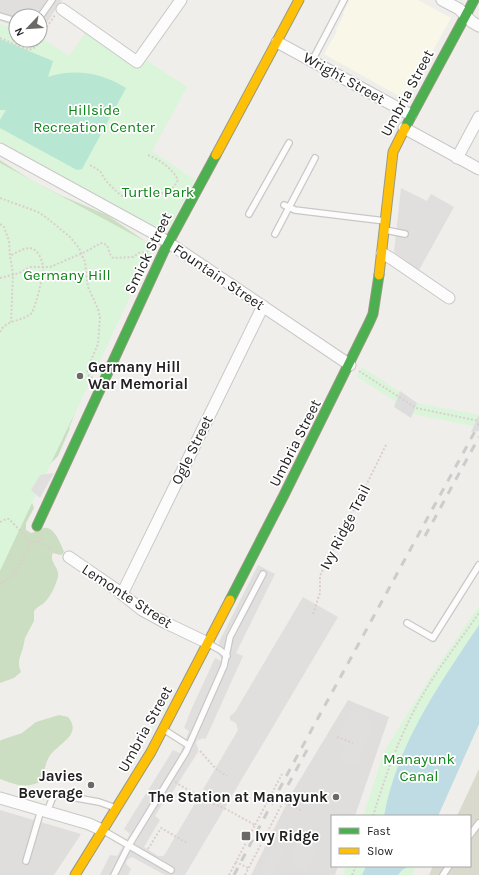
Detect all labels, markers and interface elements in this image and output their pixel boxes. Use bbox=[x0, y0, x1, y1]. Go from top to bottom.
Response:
north arrow bbox=[8, 8, 48, 48]
text: N bbox=[12, 26, 27, 38]
street label: Umbria Street bbox=[377, 46, 438, 139]
street label: Wright Street bbox=[300, 48, 388, 108]
park label: Hillside Recreation Center bbox=[33, 101, 155, 136]
park label: Turtle Park bbox=[122, 183, 194, 201]
street label: Smick Street bbox=[121, 209, 176, 297]
street label: Fountain Street bbox=[170, 240, 268, 314]
park label: Germany Hill bbox=[23, 266, 111, 284]
place label: Germany Hill War Memorial bbox=[88, 358, 188, 393]
marker: Germany Hill War Memorial bbox=[75, 371, 85, 381]
street label: Umbria Street bbox=[265, 396, 325, 490]
street label: Ogle Street bbox=[168, 412, 217, 488]
street label: Ivy Ridge Trail bbox=[316, 481, 374, 573]
street label: Lemonte Street bbox=[78, 560, 176, 632]
street label: Umbria Street bbox=[114, 683, 176, 775]
park label: Manayunk Canal bbox=[383, 750, 455, 785]
place label: Javies Beverage bbox=[18, 767, 83, 802]
marker: Javies Beverage bbox=[86, 780, 96, 790]
place label: The Station at Manayunk bbox=[149, 788, 328, 806]
marker: The Station at Manayunk bbox=[331, 792, 341, 802]
legend bbox=[331, 815, 471, 867]
text: Fast bbox=[367, 824, 391, 838]
place label: Ivy Ridge bbox=[255, 827, 319, 845]
marker: Ivy Ridge bbox=[240, 830, 252, 842]
text: Slow bbox=[367, 844, 393, 858]

